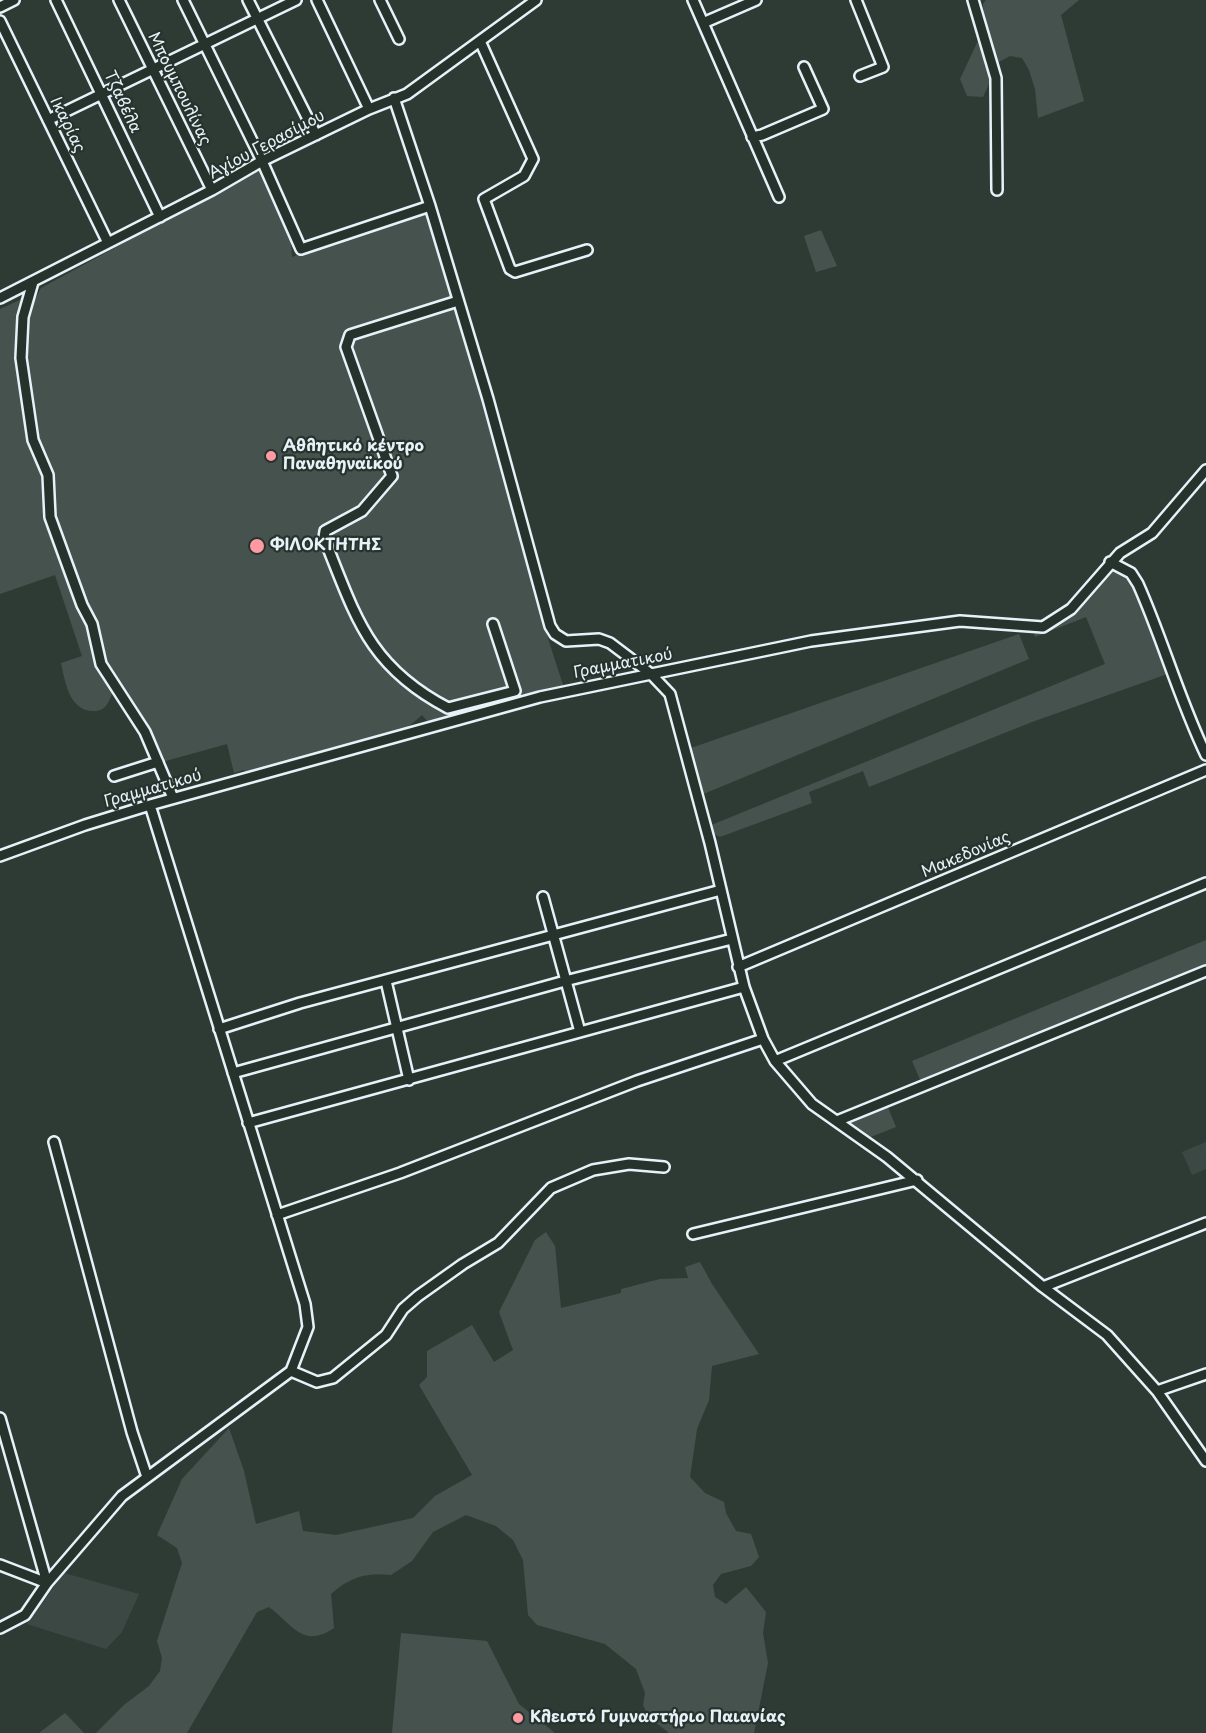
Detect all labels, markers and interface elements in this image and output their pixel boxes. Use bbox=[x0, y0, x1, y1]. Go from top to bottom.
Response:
street label: Μπουμπουλίνας bbox=[143, 29, 215, 149]
street label: Τζαβέλα bbox=[99, 68, 145, 136]
street label: Ικαρίας bbox=[45, 94, 89, 156]
street label: Αγίου Γερασίμου bbox=[206, 106, 328, 184]
place label: Αθλητικό κέντρο Παναθηναϊκού bbox=[283, 437, 424, 475]
marker: Αθλητικό κέντρο Παναθηναϊκού bbox=[264, 449, 278, 463]
place label: ΦΙΛΟΚΤΗΤΗΣ bbox=[270, 536, 381, 556]
marker: ΦΙΛΟΚΤΗΤΗΣ bbox=[248, 537, 266, 555]
street label: Γραμματικού bbox=[572, 645, 674, 683]
street label: Γραμματικού bbox=[102, 766, 204, 812]
street label: Μακεδονίας bbox=[919, 828, 1013, 882]
place label: Κλειστό Γυμναστήριο Παιανίας bbox=[530, 1708, 786, 1728]
marker: Κλειστό Γυμναστήριο Παιανίας bbox=[511, 1711, 525, 1725]

